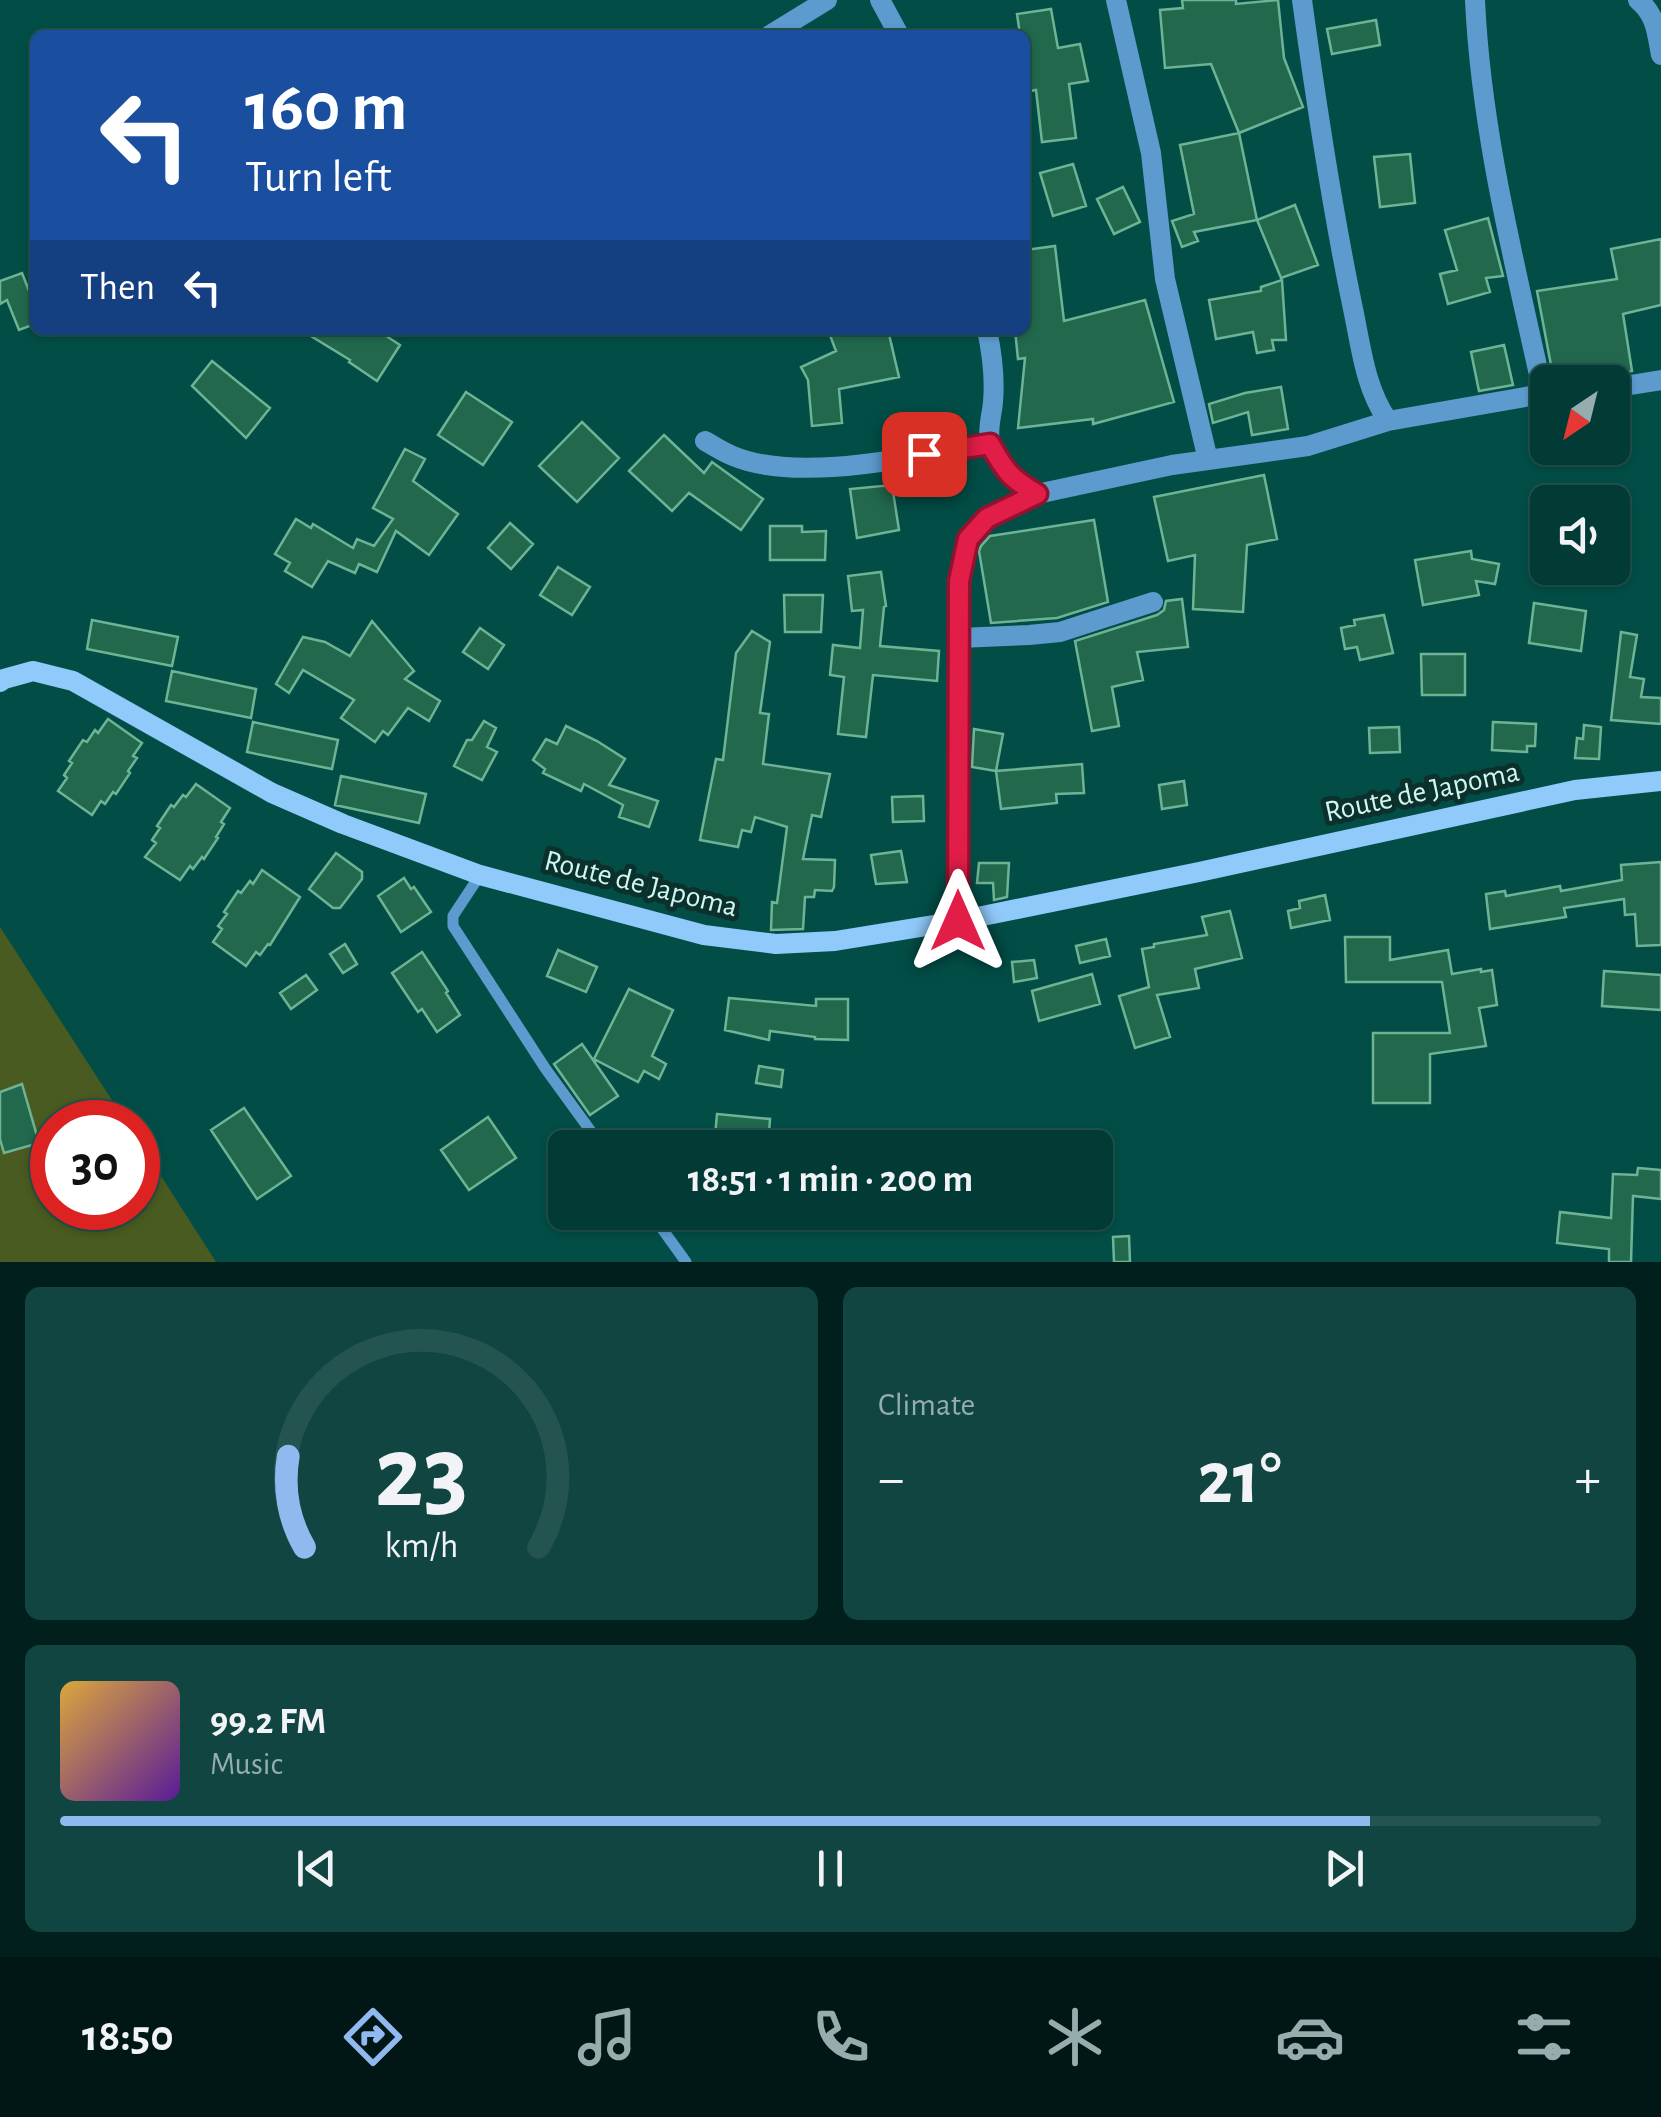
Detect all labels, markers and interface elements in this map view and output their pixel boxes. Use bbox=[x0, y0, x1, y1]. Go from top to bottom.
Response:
icon: left bbox=[80, 70, 210, 200]
text: 160 m bbox=[245, 73, 408, 143]
text: Turn left bbox=[245, 155, 392, 200]
icon: left bbox=[175, 260, 230, 315]
text: Then bbox=[80, 269, 155, 307]
north arrow bbox=[1530, 365, 1630, 465]
map controls bbox=[1530, 365, 1630, 585]
pin bbox=[882, 412, 967, 497]
icon: arrive bbox=[897, 427, 952, 482]
button: sound bbox=[1530, 485, 1630, 585]
street label: Route de Japoma bbox=[1322, 757, 1522, 827]
street label: Route de Japoma bbox=[541, 845, 741, 923]
position arrow bbox=[906, 869, 1010, 973]
speed limit sign: 30 bbox=[30, 1100, 160, 1230]
text: 18:51 · 1 min · 200 m bbox=[688, 1161, 973, 1199]
text: Climate bbox=[878, 1389, 975, 1421]
text: 23 bbox=[375, 1422, 468, 1526]
text: 21° bbox=[1197, 1442, 1282, 1517]
text: − bbox=[878, 1452, 904, 1507]
text: + bbox=[1575, 1452, 1601, 1507]
text: km/h bbox=[385, 1528, 458, 1564]
text: 99.2 FM bbox=[210, 1703, 326, 1741]
text: Music bbox=[210, 1748, 283, 1780]
icon: previous bbox=[289, 1841, 344, 1896]
icon: pause bbox=[803, 1841, 858, 1896]
icon: next bbox=[1317, 1841, 1372, 1896]
icon: directions bbox=[338, 2002, 408, 2072]
icon: music bbox=[572, 2002, 642, 2072]
icon: phone bbox=[806, 2002, 876, 2072]
icon: climate bbox=[1040, 2002, 1110, 2072]
icon: car bbox=[1275, 2002, 1345, 2072]
icon: filters bbox=[1509, 2002, 1579, 2072]
text: 18:50 bbox=[82, 2014, 174, 2059]

